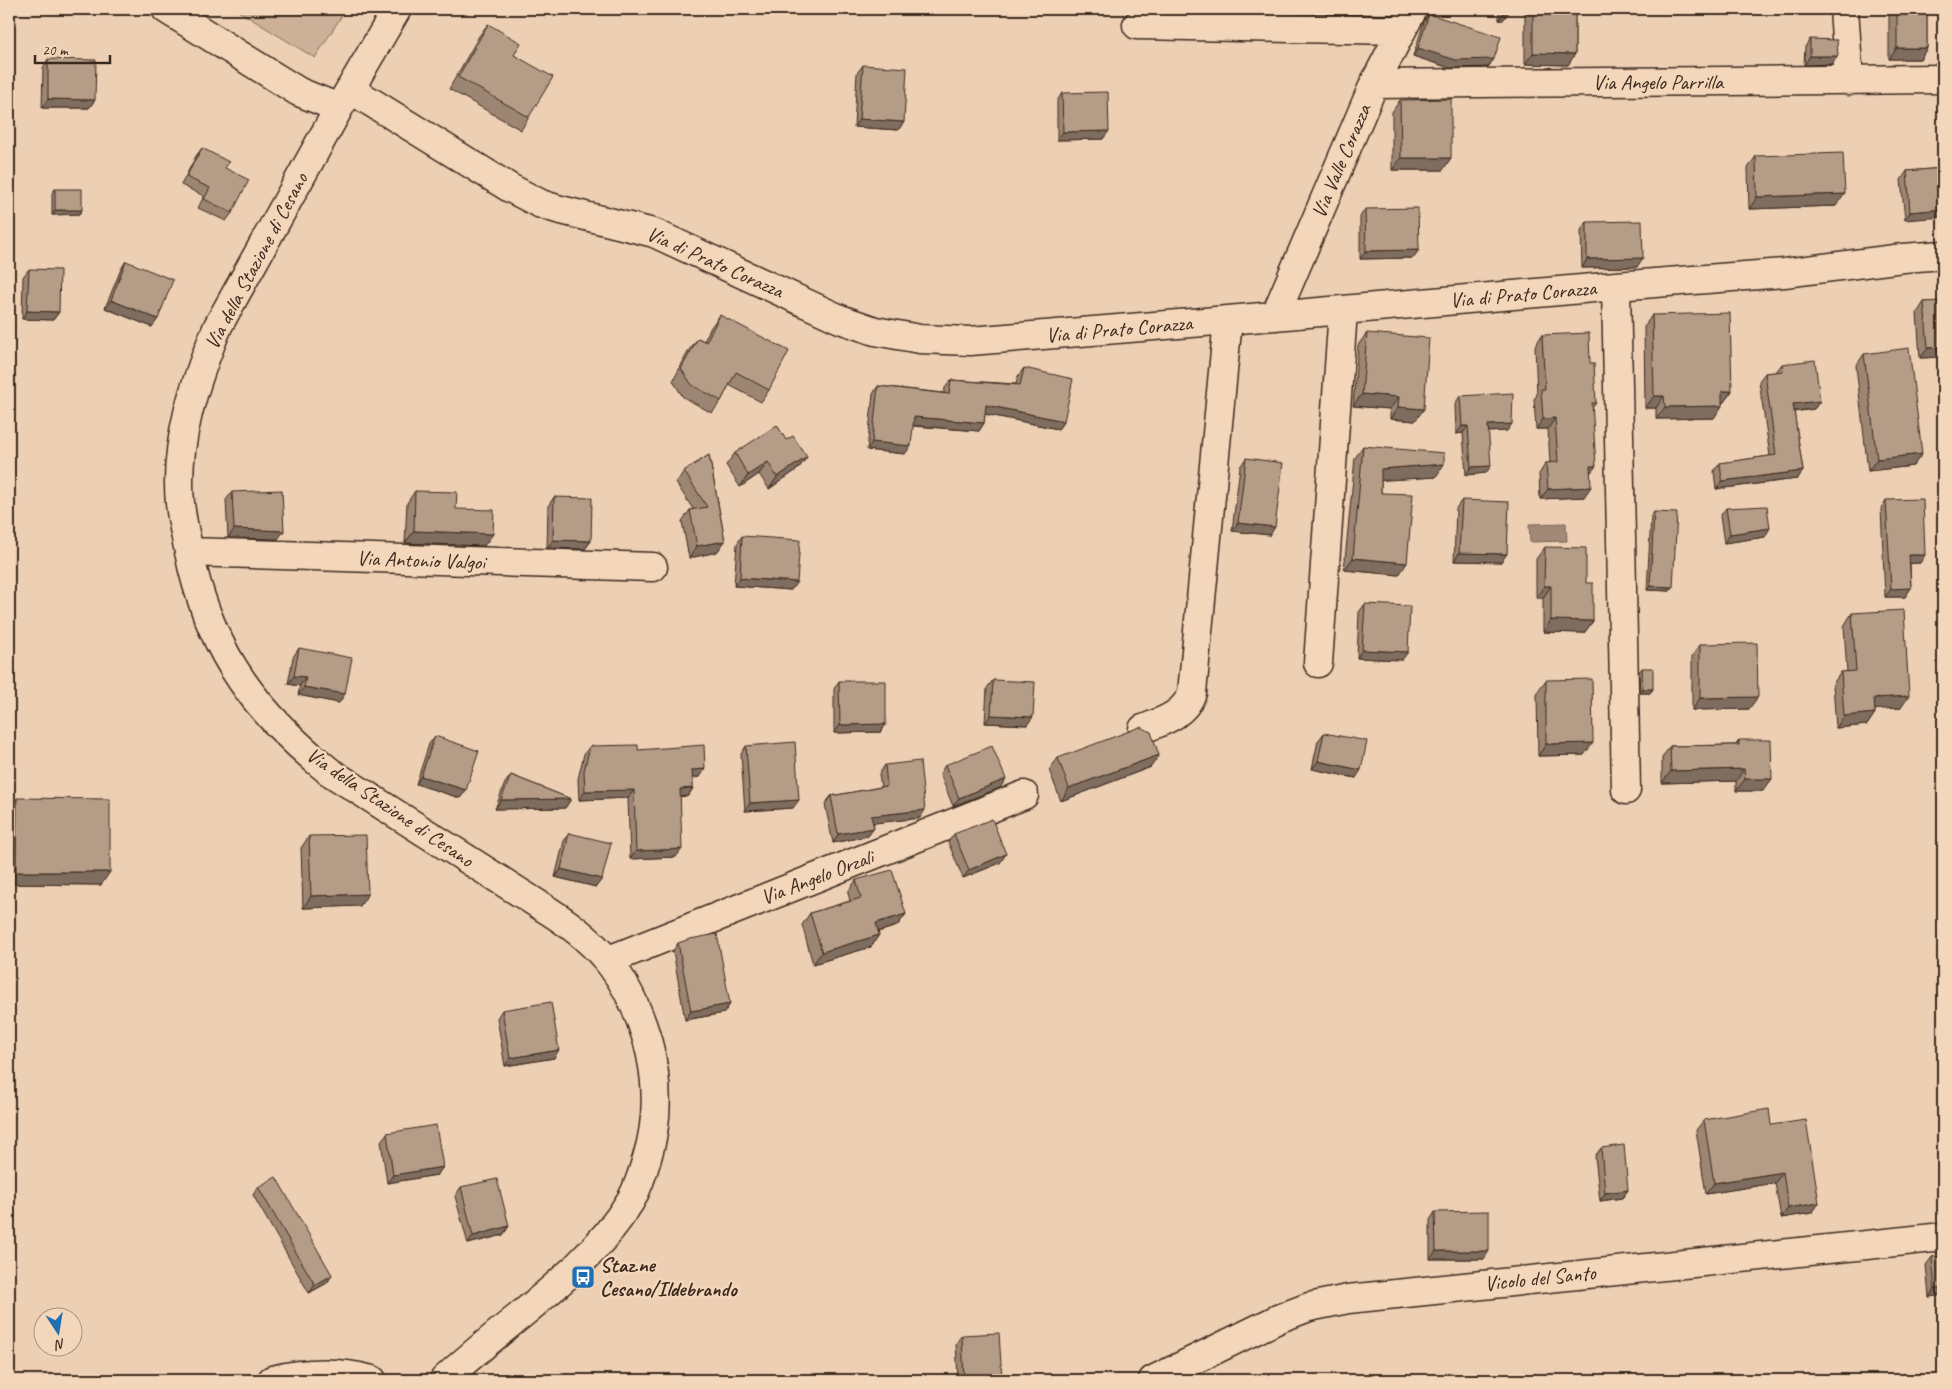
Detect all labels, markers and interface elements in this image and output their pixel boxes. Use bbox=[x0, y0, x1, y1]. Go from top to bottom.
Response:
scale bar bbox=[35, 32, 110, 64]
text: 20 m bbox=[42, 41, 69, 60]
street label: Via Angelo Parrilla bbox=[1593, 69, 1725, 95]
street label: Via Valle Corazza bbox=[1305, 99, 1377, 222]
street label: Via della Stazione di Cesano bbox=[199, 167, 314, 354]
street label: Via di Prato Corazza bbox=[643, 220, 789, 304]
street label: Via di Prato Corazza bbox=[1449, 275, 1599, 313]
street label: Via di Prato Corazza bbox=[1045, 310, 1195, 348]
street label: Via Antonio Valgoi bbox=[356, 545, 489, 575]
street label: Via della Stazione di Cesano bbox=[302, 741, 480, 873]
street label: Via Angelo Orzali bbox=[757, 843, 880, 910]
place label: Staz.ne Cesano/Ildebrando bbox=[600, 1252, 738, 1302]
street label: Vicolo del Santo bbox=[1483, 1259, 1598, 1297]
bus stop icon: Staz.ne Cesano/Ildebrando bbox=[570, 1264, 596, 1290]
north arrow bbox=[32, 1306, 82, 1356]
text: N bbox=[52, 1335, 67, 1354]

